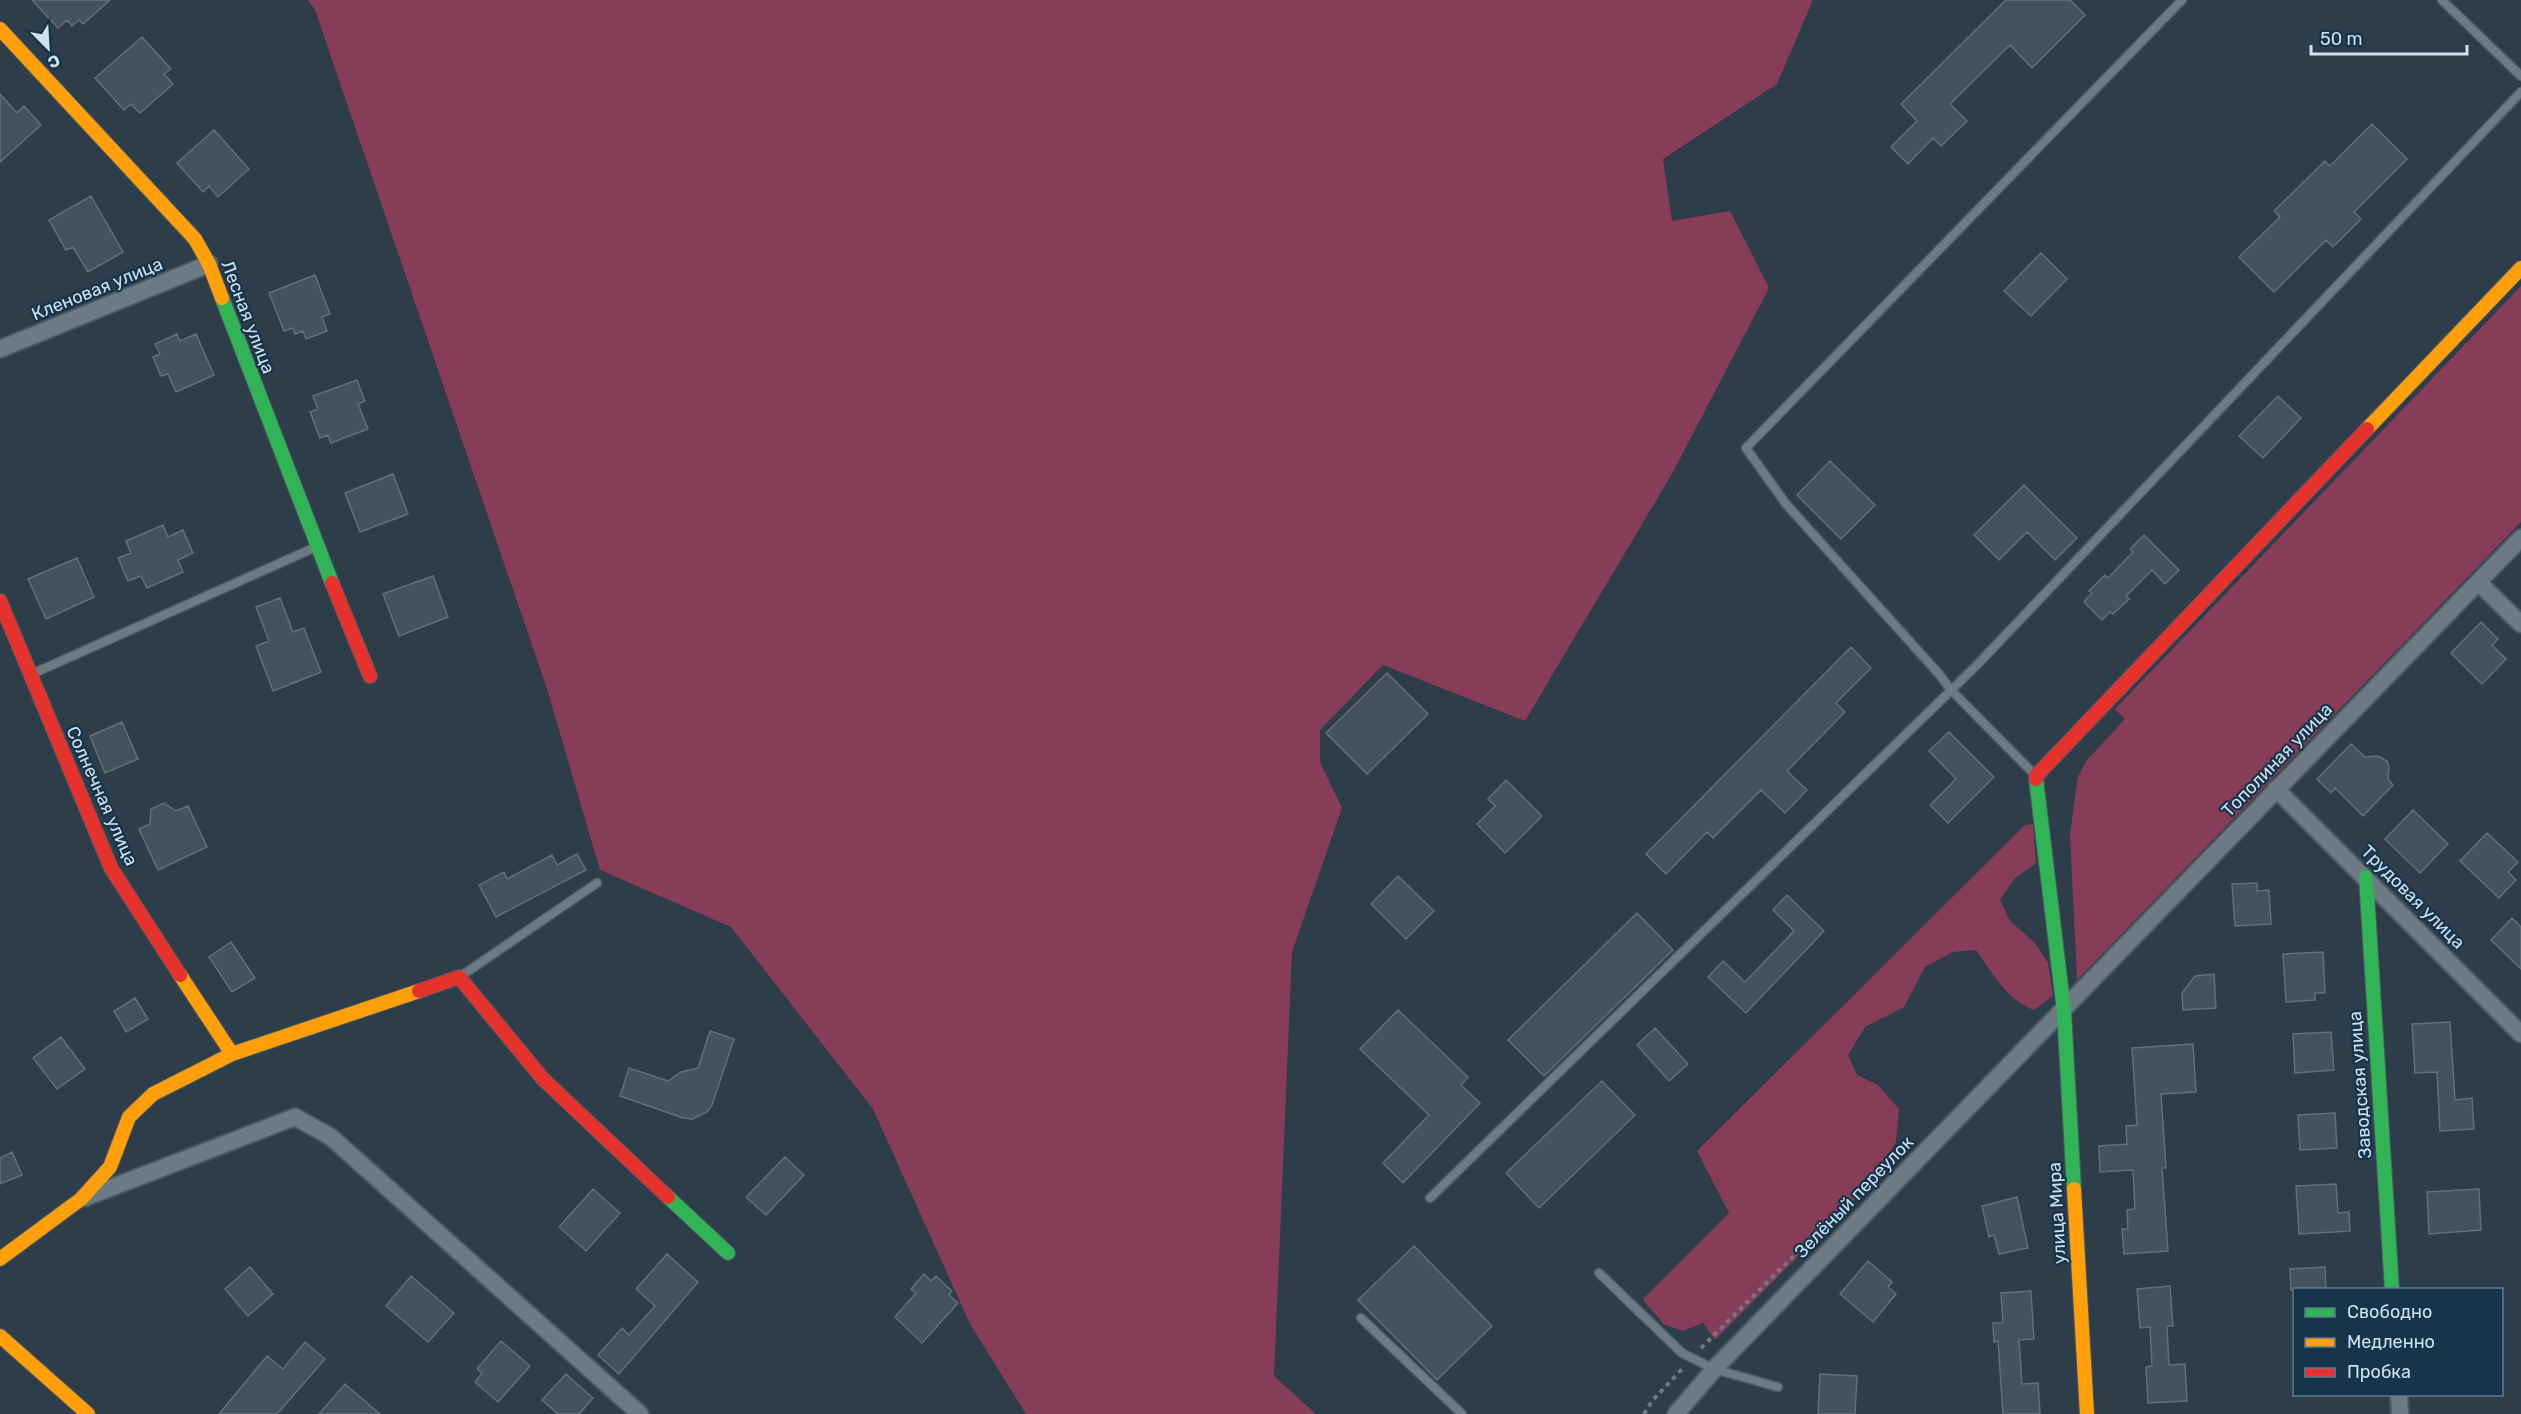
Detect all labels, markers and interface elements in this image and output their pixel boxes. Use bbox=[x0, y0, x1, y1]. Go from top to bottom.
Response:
north arrow bbox=[18, 18, 78, 78]
scale bar bbox=[2311, 18, 2467, 56]
text: 50 m bbox=[2320, 28, 2363, 50]
text: С bbox=[45, 50, 63, 72]
street label: Кленовая улица bbox=[28, 253, 166, 325]
street label: Лесная улица bbox=[216, 257, 280, 377]
street label: Тополиная улица bbox=[2217, 698, 2337, 822]
street label: Солнечная улица bbox=[61, 723, 143, 869]
street label: Трудовая улица bbox=[2356, 840, 2470, 954]
street label: Заводская улица bbox=[2344, 1010, 2376, 1160]
street label: Зелёный переулок bbox=[1790, 1131, 1918, 1263]
street label: улица Мира bbox=[2043, 1161, 2071, 1265]
legend bbox=[2293, 1288, 2503, 1396]
text: Свободно bbox=[2347, 1301, 2432, 1323]
text: Медленно bbox=[2347, 1331, 2435, 1353]
text: Пробка bbox=[2347, 1361, 2411, 1383]

